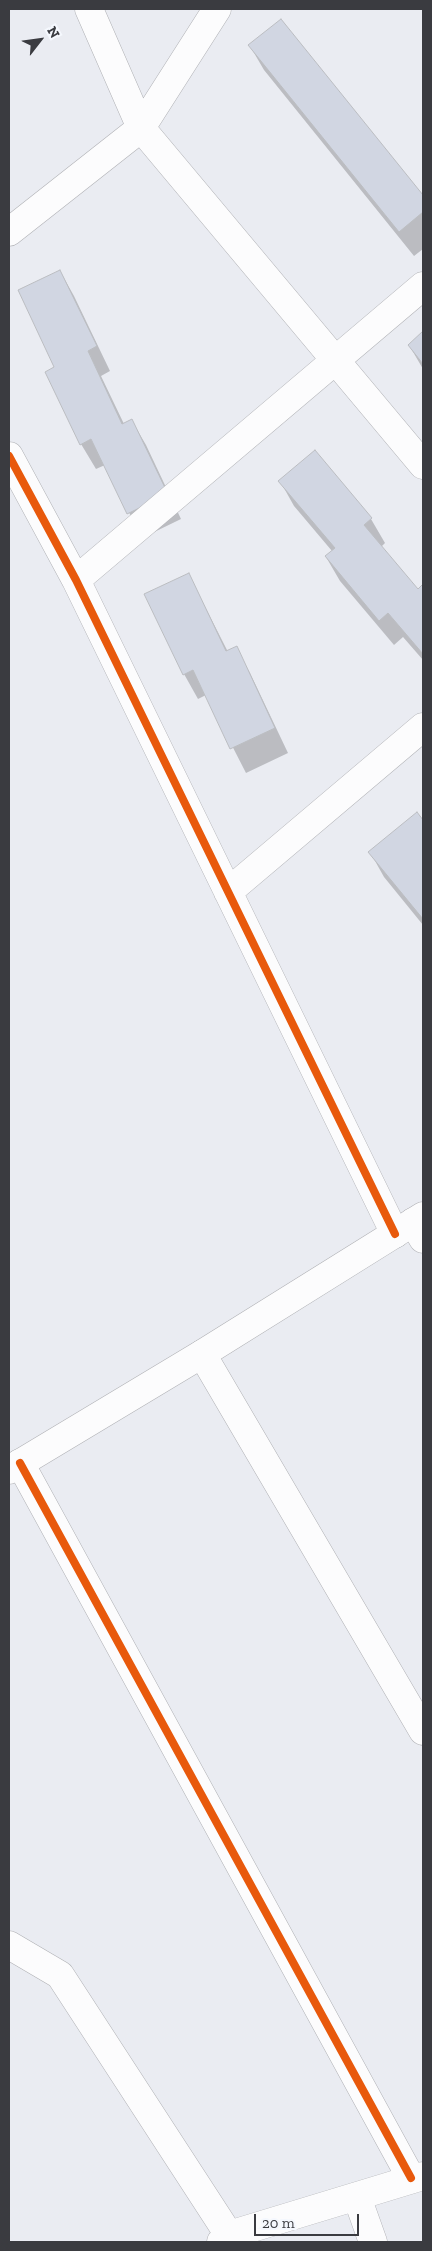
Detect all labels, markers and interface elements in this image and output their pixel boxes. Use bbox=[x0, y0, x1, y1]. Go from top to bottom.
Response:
north arrow bbox=[15, 15, 65, 65]
text: N bbox=[43, 23, 63, 41]
scale bar bbox=[257, 2204, 362, 2236]
text: 20 m bbox=[262, 2214, 295, 2232]

